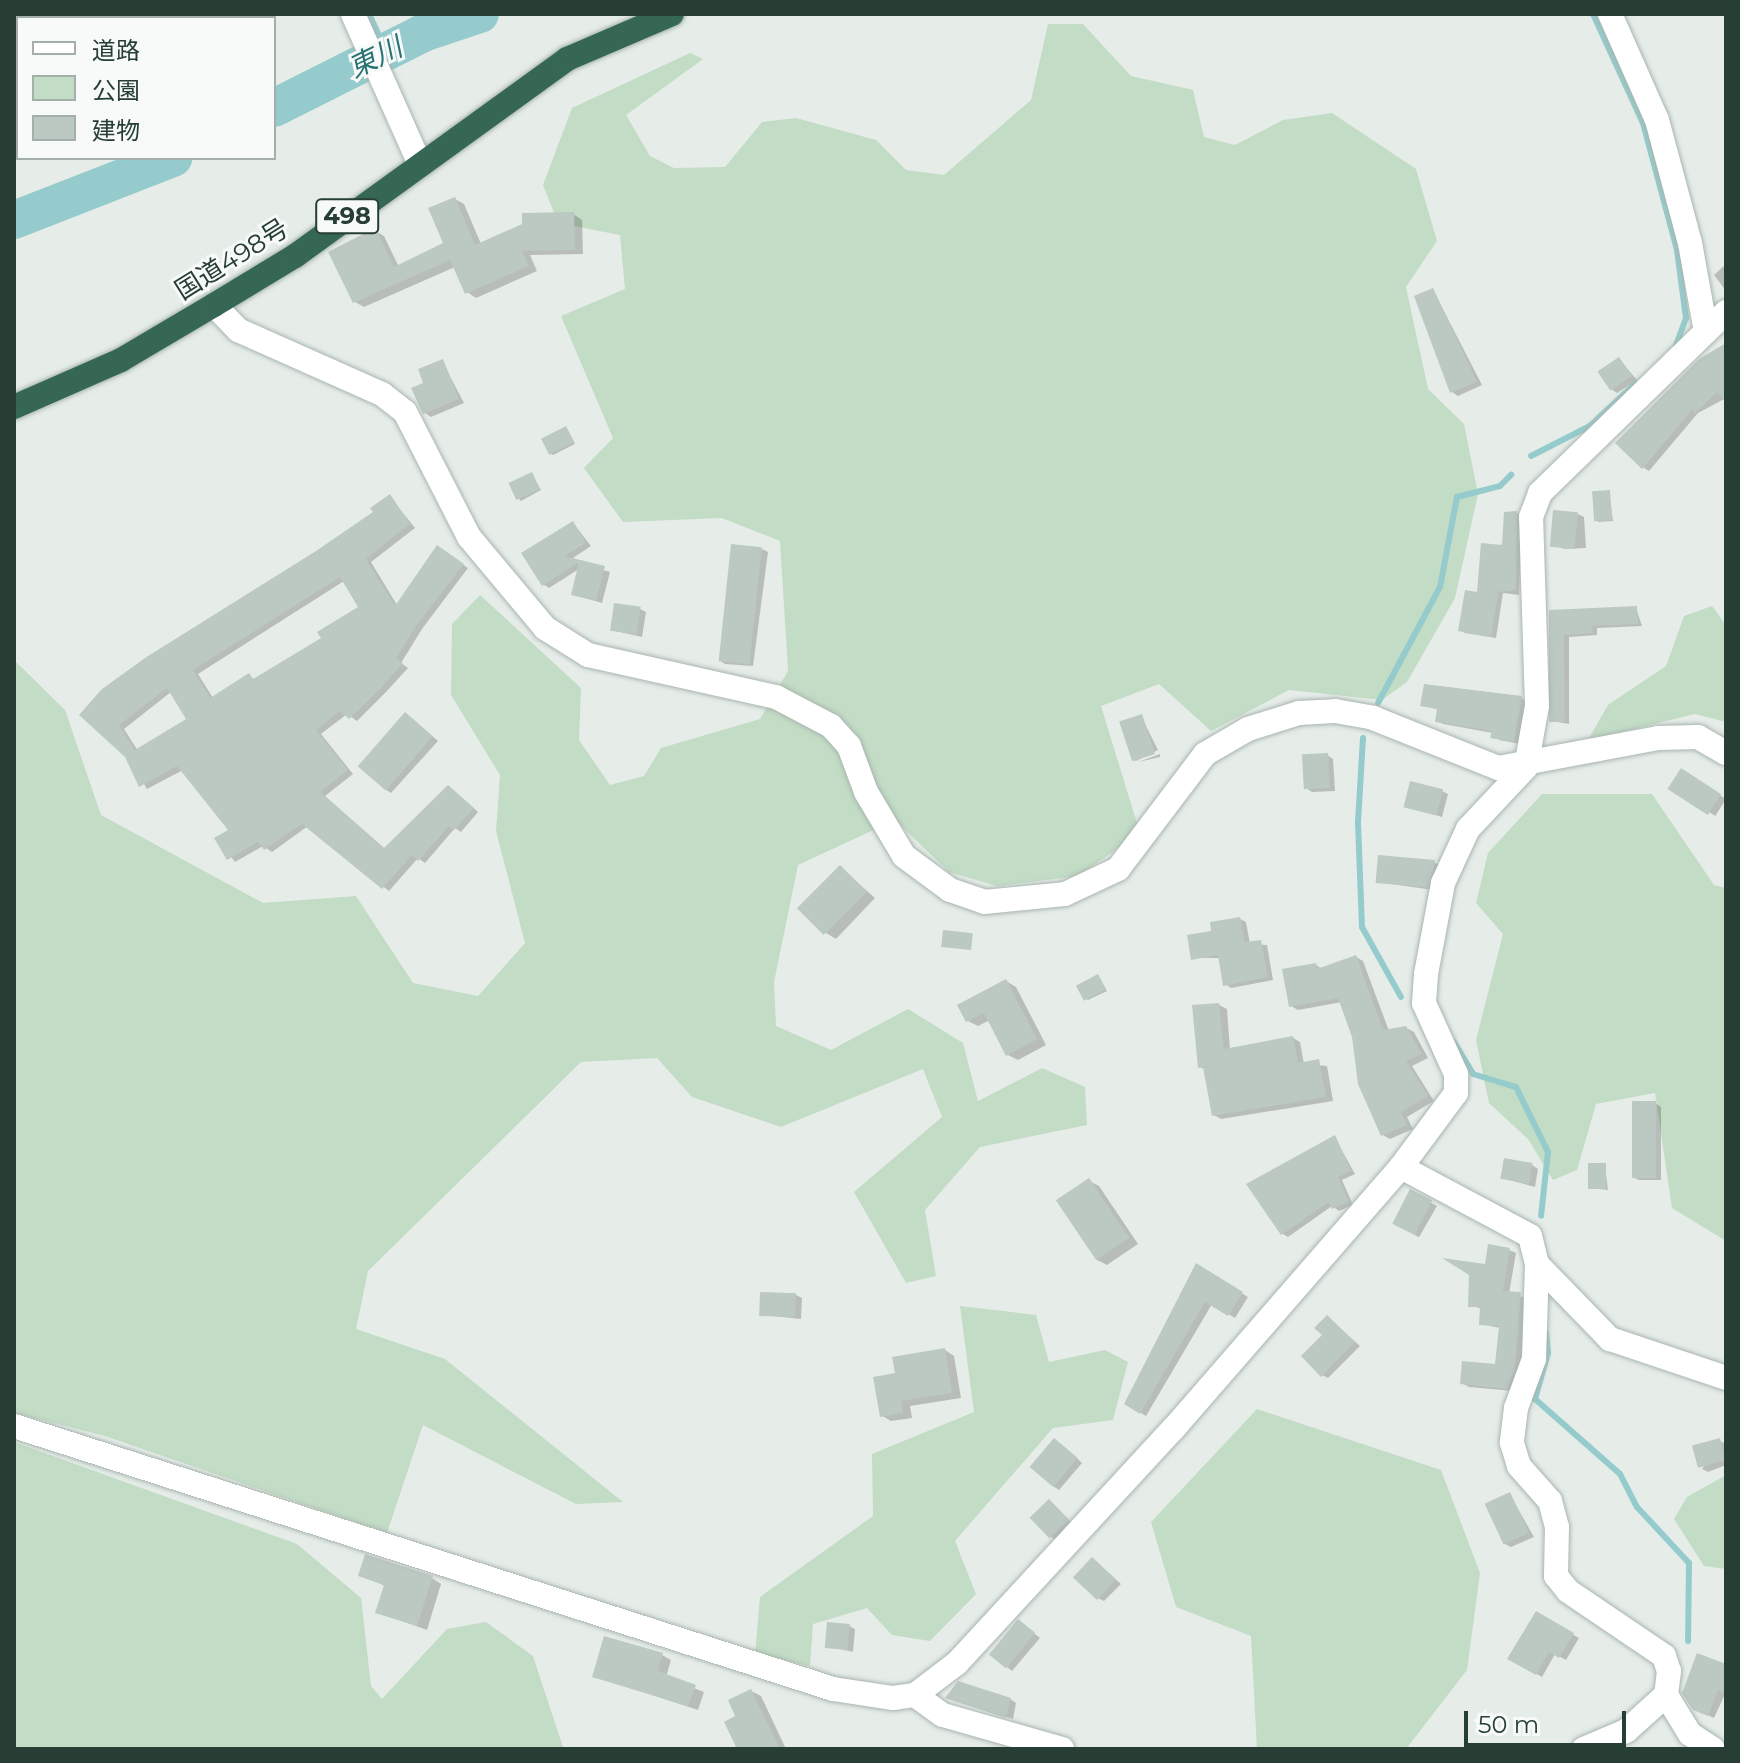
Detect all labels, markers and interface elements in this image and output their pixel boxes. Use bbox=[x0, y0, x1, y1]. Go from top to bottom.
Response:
legend bbox=[16, 16, 276, 160]
water label: 東川 bbox=[342, 30, 408, 84]
text: 道路 bbox=[92, 36, 140, 65]
text: 公園 bbox=[92, 76, 140, 105]
text: 建物 bbox=[92, 116, 140, 145]
road number: 498 bbox=[315, 196, 379, 236]
street label: 国道498号 bbox=[170, 213, 294, 307]
scale bar bbox=[1468, 1695, 1630, 1745]
text: 50 m bbox=[1478, 1710, 1539, 1739]

